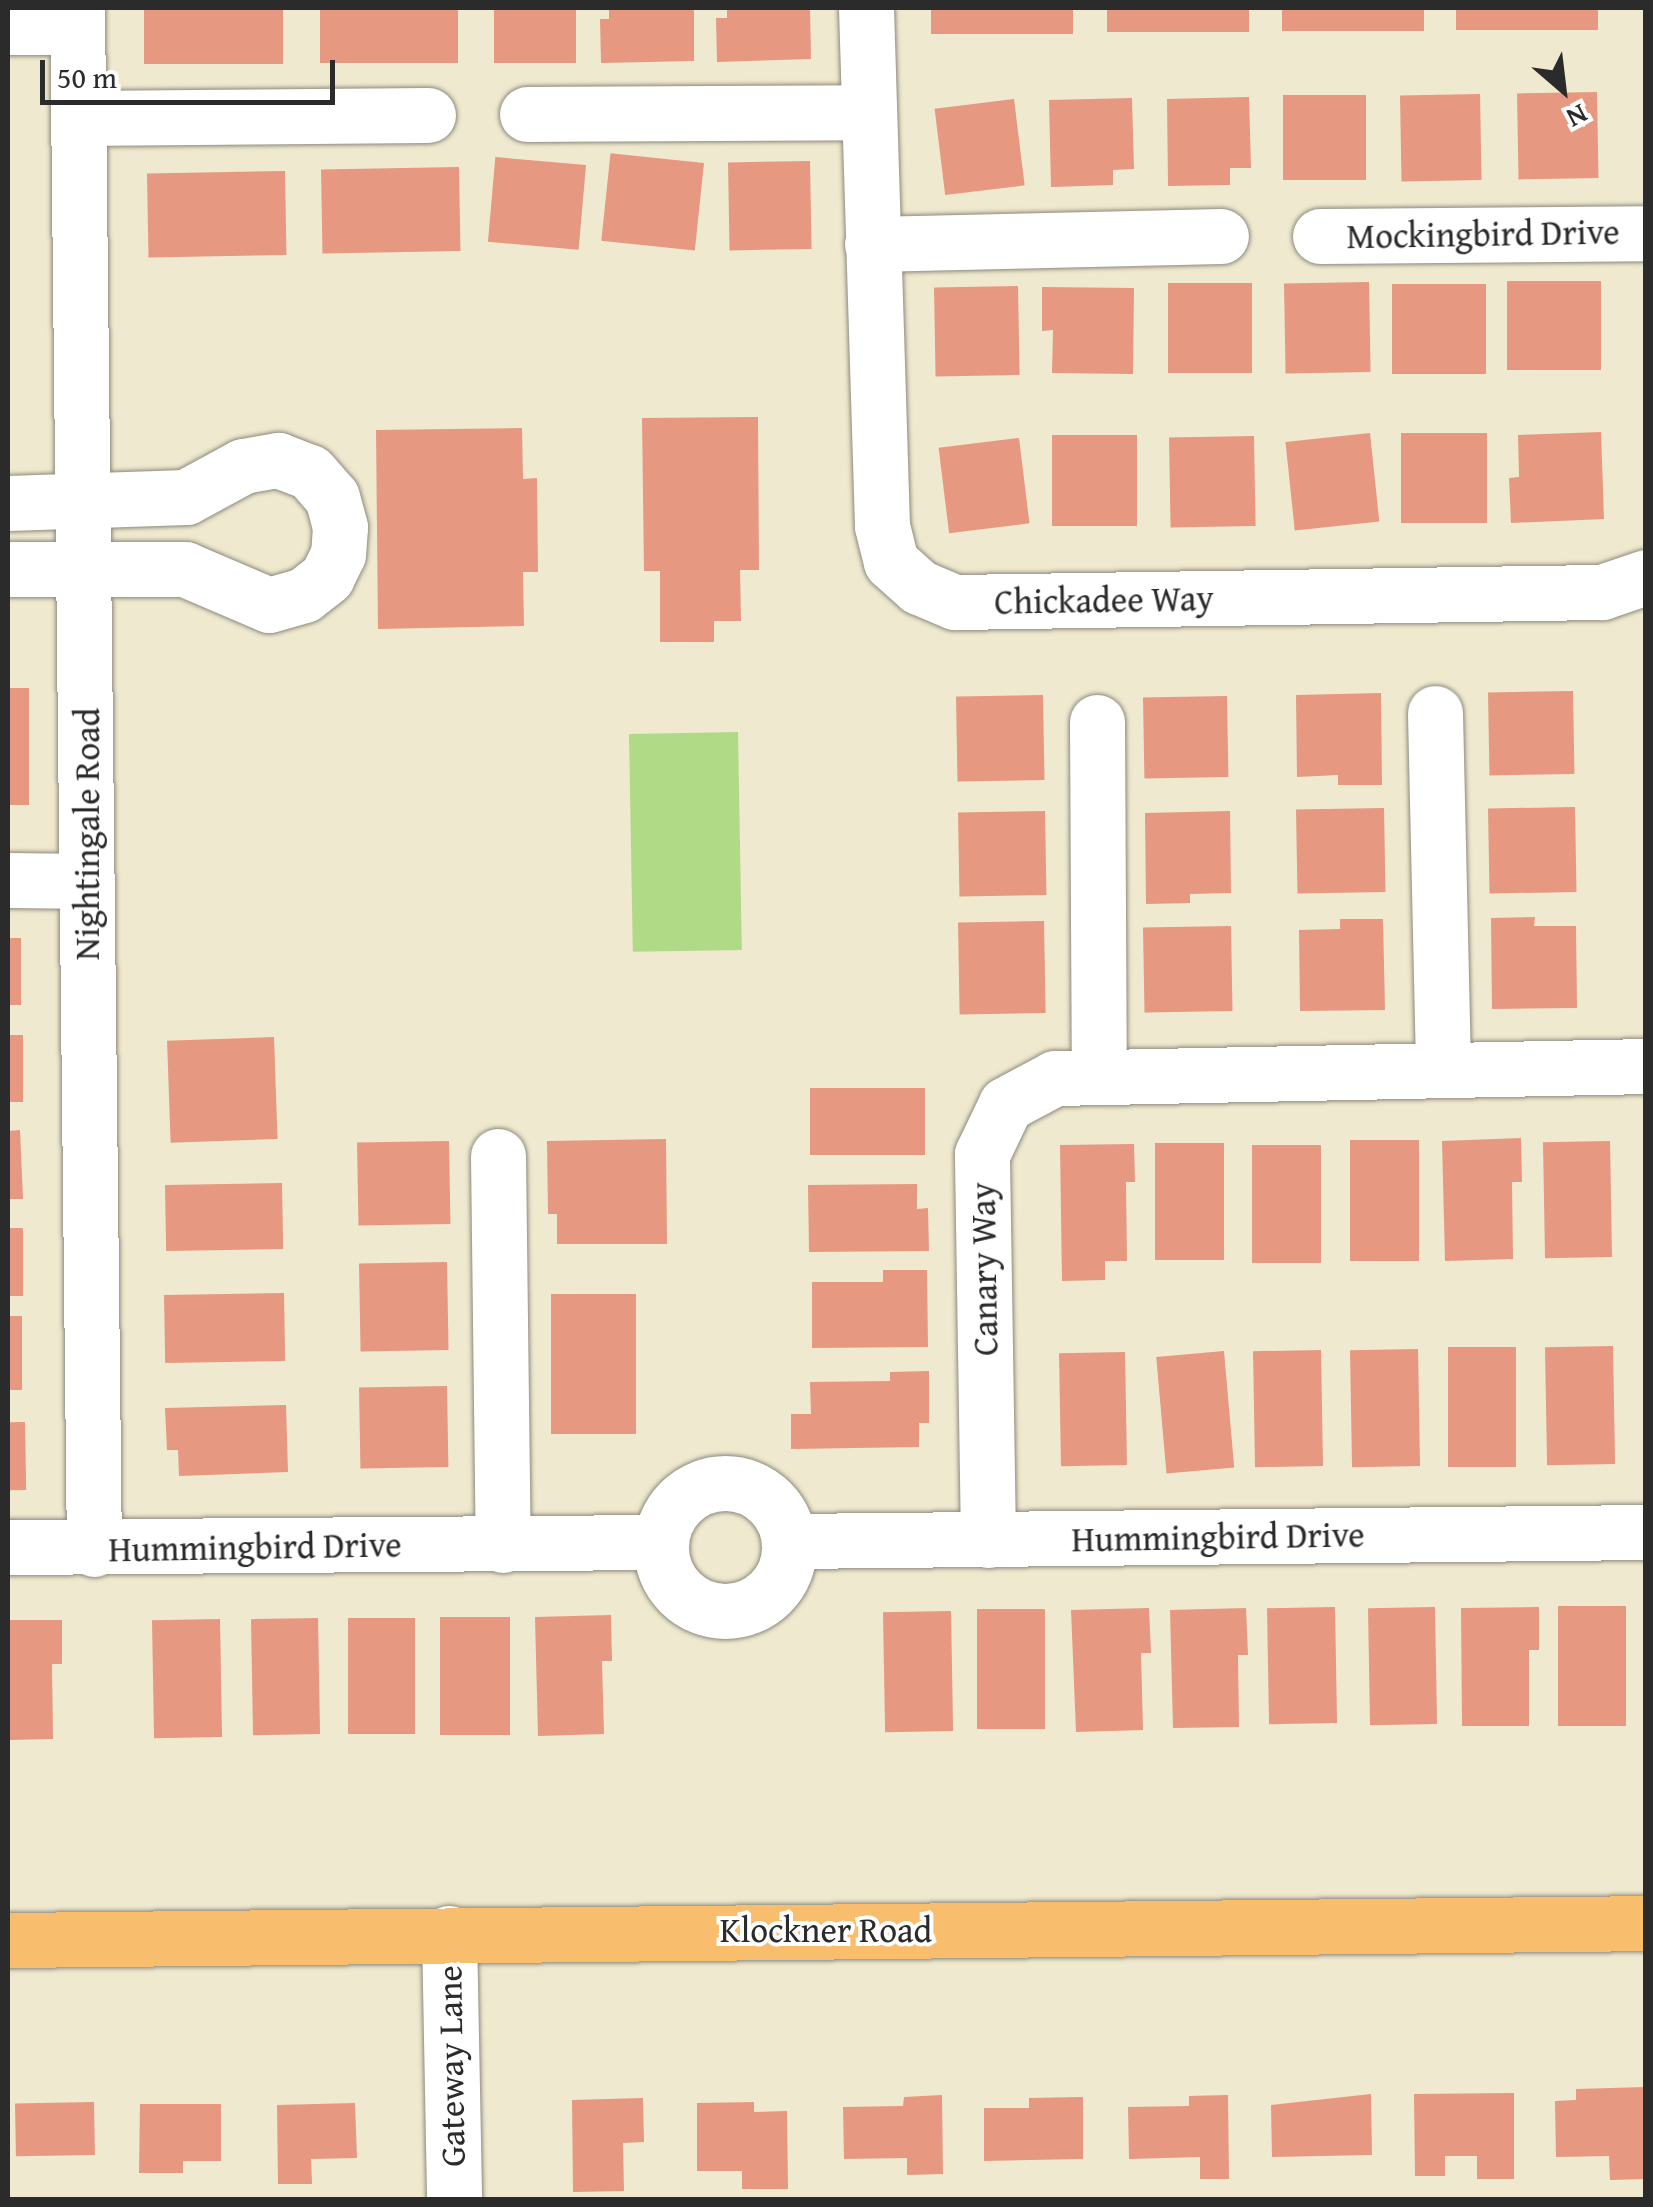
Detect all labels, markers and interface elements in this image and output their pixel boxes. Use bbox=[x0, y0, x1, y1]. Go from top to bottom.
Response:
scale bar bbox=[45, 40, 340, 102]
north arrow bbox=[1513, 40, 1613, 140]
text: 50 m bbox=[57, 55, 117, 99]
text: N bbox=[1559, 94, 1595, 139]
street label: Mockingbird Drive bbox=[1346, 211, 1620, 257]
street label: Chickadee Way bbox=[994, 577, 1214, 623]
street label: Nightingale Road bbox=[66, 708, 108, 960]
street label: Canary Way bbox=[961, 1182, 1007, 1356]
street label: Hummingbird Drive bbox=[1071, 1513, 1365, 1561]
street label: Hummingbird Drive bbox=[108, 1523, 402, 1571]
street label: Klockner Road bbox=[720, 1909, 932, 1951]
street label: Gateway Lane bbox=[428, 1965, 474, 2167]

